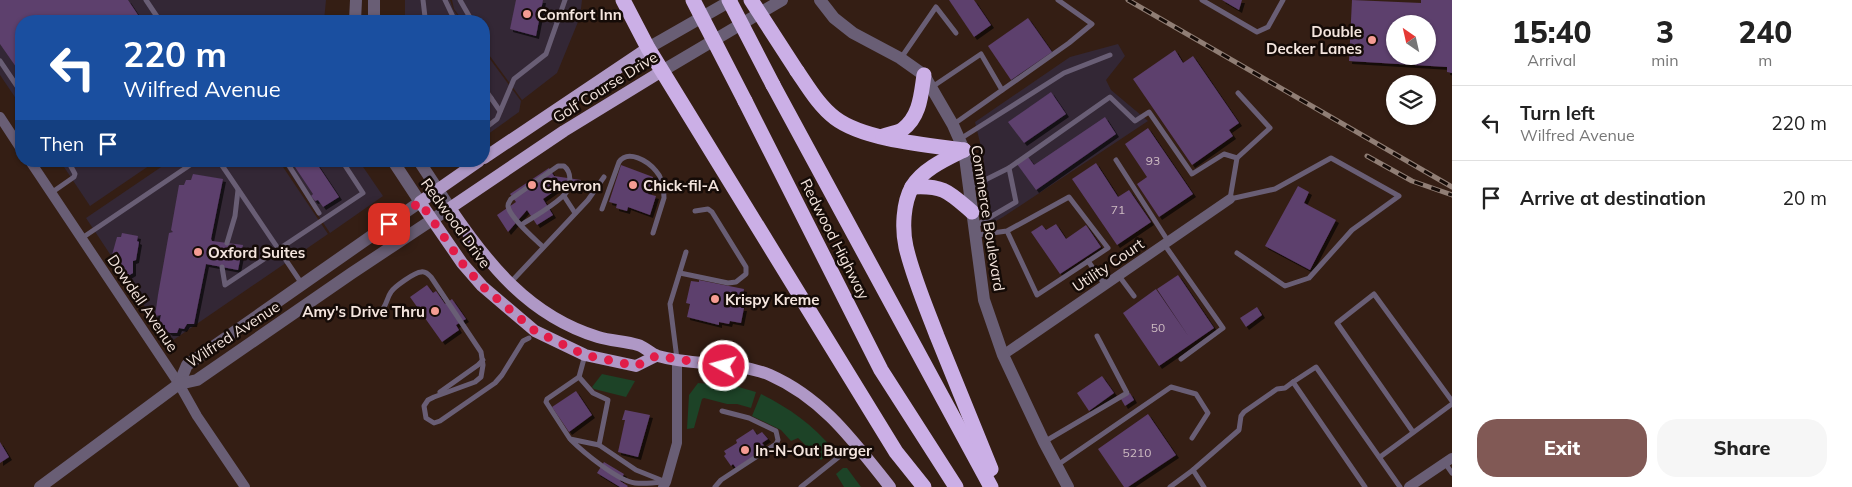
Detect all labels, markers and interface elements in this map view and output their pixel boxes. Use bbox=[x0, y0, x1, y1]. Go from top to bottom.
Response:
place label: Comfort Inn bbox=[537, 5, 622, 24]
marker: Comfort Inn bbox=[521, 8, 533, 20]
text: 15:40 bbox=[1512, 13, 1592, 51]
text: 3 bbox=[1656, 13, 1674, 51]
text: 240 bbox=[1738, 13, 1792, 51]
north arrow bbox=[1386, 15, 1436, 65]
map controls bbox=[1386, 15, 1436, 125]
place label: Double Decker Lanes bbox=[1266, 22, 1362, 58]
text: 220 m bbox=[123, 32, 227, 76]
marker: Double Decker Lanes bbox=[1366, 34, 1378, 46]
icon: left bbox=[40, 35, 105, 100]
street label: Golf Course Drive bbox=[549, 47, 661, 127]
text: Arrival bbox=[1527, 50, 1576, 70]
text: min bbox=[1651, 50, 1679, 70]
text: m bbox=[1758, 50, 1772, 70]
text: Wilfred Avenue bbox=[123, 75, 281, 103]
button: layers bbox=[1386, 75, 1436, 125]
text: Turn left bbox=[1520, 101, 1595, 125]
icon: left bbox=[1477, 109, 1505, 137]
text: 220 m bbox=[1771, 111, 1827, 135]
text: Wilfred Avenue bbox=[1520, 125, 1635, 145]
icon: arrive bbox=[94, 130, 122, 158]
text: Then bbox=[40, 132, 84, 156]
street label: Commerce Boulevard bbox=[967, 144, 1009, 292]
house number: 93 bbox=[1146, 153, 1160, 168]
street label: Redwood Drive bbox=[417, 174, 495, 272]
street label: Redwood Highway bbox=[796, 175, 874, 303]
place label: Chevron bbox=[542, 176, 601, 195]
place label: Chick-fil-A bbox=[643, 176, 720, 195]
marker: Chevron bbox=[526, 179, 538, 191]
marker: Chick-fil-A bbox=[627, 179, 639, 191]
icon: arrive bbox=[1477, 184, 1505, 212]
text: Arrive at destination bbox=[1520, 186, 1706, 210]
text: 20 m bbox=[1783, 186, 1827, 210]
house number: 71 bbox=[1111, 202, 1125, 217]
pin bbox=[368, 203, 410, 245]
icon: arrive bbox=[375, 210, 403, 238]
street label: Utility Court bbox=[1069, 234, 1147, 296]
place label: Oxford Suites bbox=[208, 243, 305, 262]
marker: Oxford Suites bbox=[192, 246, 204, 258]
street label: Dowdell Avenue bbox=[104, 251, 182, 355]
place label: Krispy Kreme bbox=[725, 290, 819, 309]
marker: Krispy Kreme bbox=[709, 293, 721, 305]
street label: Wilfred Avenue bbox=[183, 297, 283, 371]
place label: Amy's Drive Thru bbox=[302, 302, 425, 321]
marker: Amy's Drive Thru bbox=[429, 305, 441, 317]
house number: 50 bbox=[1151, 320, 1165, 335]
position arrow bbox=[697, 339, 749, 391]
button: Exit bbox=[1477, 419, 1647, 477]
button: Share bbox=[1657, 419, 1827, 477]
place label: In-N-Out Burger bbox=[755, 441, 872, 460]
marker: In-N-Out Burger bbox=[739, 444, 751, 456]
house number: 5210 bbox=[1123, 445, 1151, 460]

